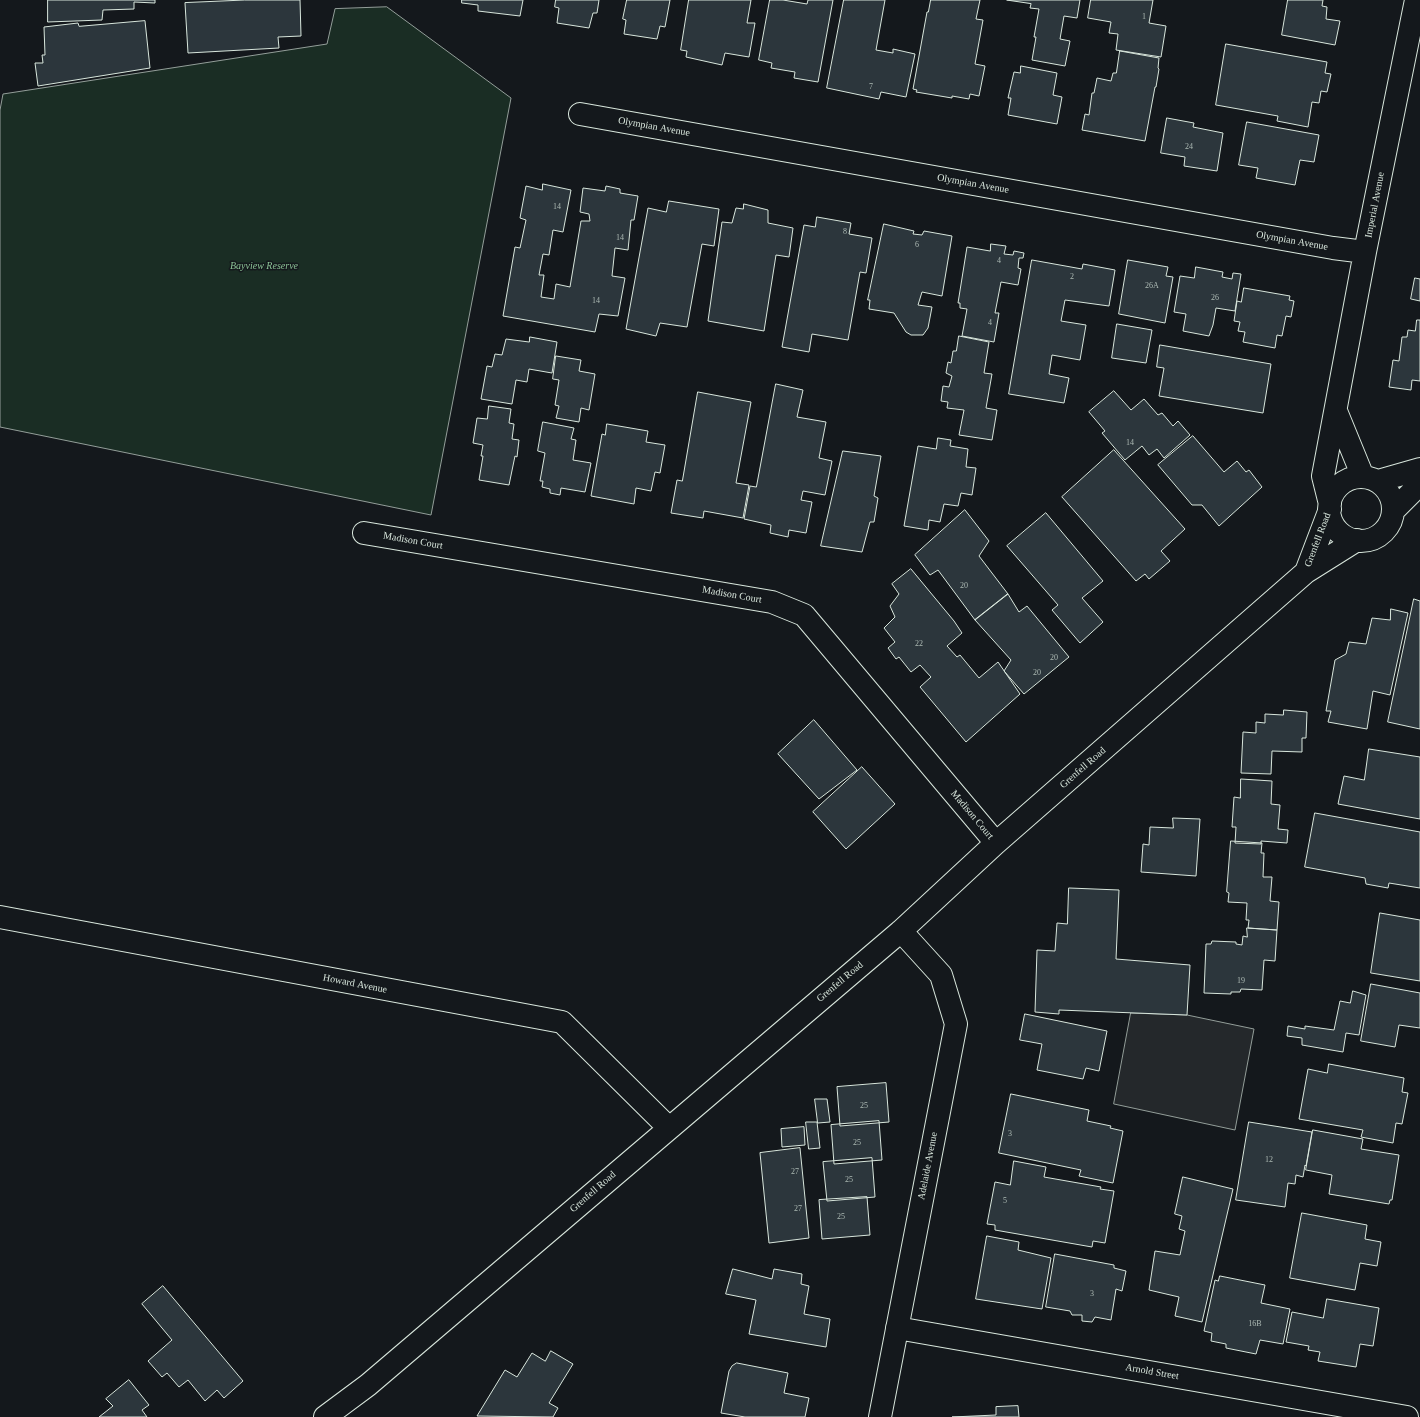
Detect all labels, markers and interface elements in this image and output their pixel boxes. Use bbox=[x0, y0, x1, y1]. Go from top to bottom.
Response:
house number: 1 bbox=[1142, 12, 1146, 22]
house number: 7 bbox=[869, 82, 873, 92]
street label: Olympian Avenue bbox=[617, 115, 691, 139]
house number: 24 bbox=[1185, 142, 1193, 152]
street label: Imperial Avenue bbox=[1363, 171, 1387, 239]
street label: Olympian Avenue bbox=[936, 172, 1010, 196]
house number: 14 bbox=[553, 202, 561, 212]
house number: 8 bbox=[843, 227, 847, 237]
street label: Olympian Avenue bbox=[1255, 229, 1329, 253]
house number: 14 bbox=[616, 233, 624, 243]
house number: 6 bbox=[915, 240, 919, 250]
house number: 4 bbox=[997, 256, 1001, 266]
park label: Bayview Reserve bbox=[230, 260, 298, 272]
house number: 2 bbox=[1070, 272, 1074, 282]
house number: 26A bbox=[1145, 281, 1159, 291]
house number: 26 bbox=[1211, 293, 1219, 303]
house number: 14 bbox=[592, 296, 600, 306]
house number: 4 bbox=[988, 318, 992, 328]
house number: 14 bbox=[1126, 438, 1134, 448]
street label: Grenfell Road bbox=[1302, 511, 1334, 569]
street label: Madison Court bbox=[382, 530, 444, 552]
house number: 20 bbox=[960, 581, 968, 591]
street label: Madison Court bbox=[701, 584, 763, 606]
house number: 22 bbox=[915, 639, 923, 649]
house number: 20 bbox=[1050, 653, 1058, 663]
house number: 20 bbox=[1033, 668, 1041, 678]
street label: Grenfell Road bbox=[1058, 745, 1108, 791]
street label: Madison Court bbox=[948, 788, 996, 842]
street label: Grenfell Road bbox=[814, 959, 866, 1005]
street label: Howard Avenue bbox=[322, 972, 388, 996]
house number: 19 bbox=[1237, 976, 1245, 986]
house number: 25 bbox=[860, 1101, 868, 1111]
house number: 3 bbox=[1008, 1129, 1012, 1139]
street label: Adelaide Avenue bbox=[916, 1131, 940, 1201]
house number: 25 bbox=[853, 1138, 861, 1148]
house number: 12 bbox=[1265, 1155, 1273, 1165]
house number: 27 bbox=[791, 1167, 799, 1177]
street label: Grenfell Road bbox=[568, 1169, 618, 1215]
house number: 25 bbox=[845, 1175, 853, 1185]
house number: 5 bbox=[1003, 1196, 1007, 1206]
house number: 27 bbox=[794, 1204, 802, 1214]
house number: 25 bbox=[837, 1212, 845, 1222]
house number: 3 bbox=[1090, 1289, 1094, 1299]
house number: 16B bbox=[1248, 1319, 1262, 1329]
street label: Arnold Street bbox=[1124, 1361, 1180, 1383]

